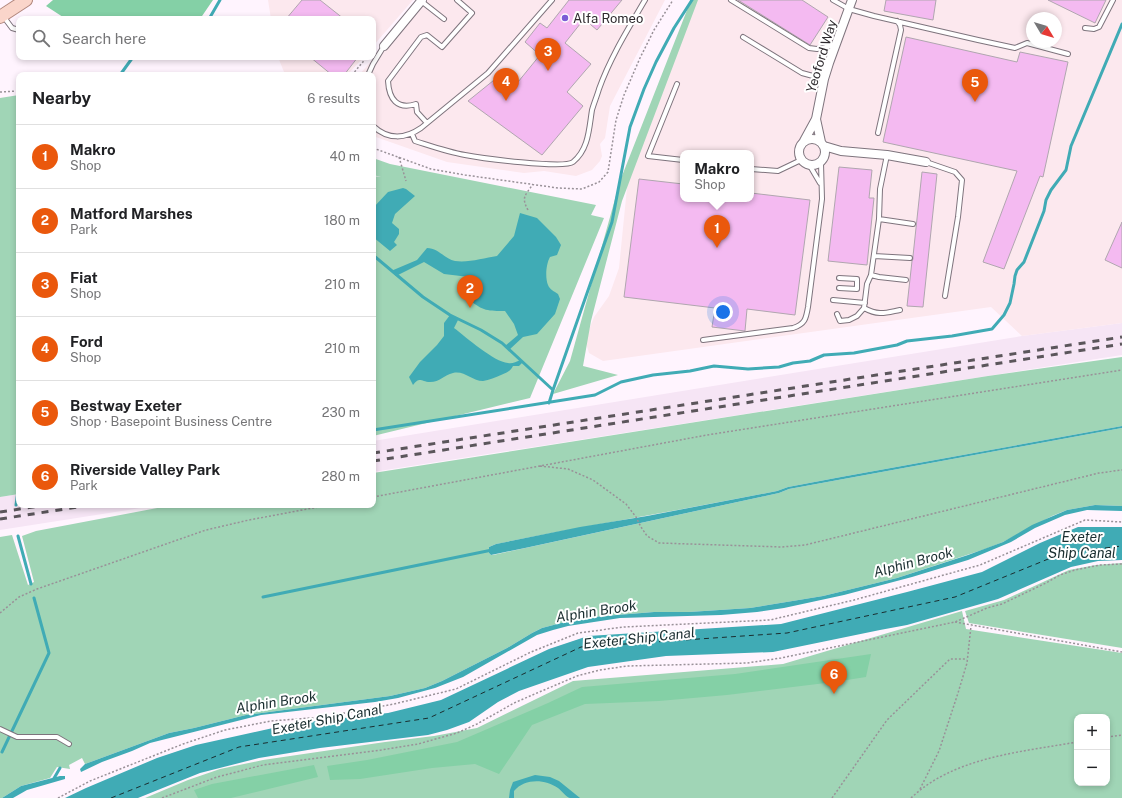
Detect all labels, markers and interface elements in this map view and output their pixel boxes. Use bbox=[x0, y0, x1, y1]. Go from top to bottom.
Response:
place label: Alfa Romeo bbox=[573, 11, 643, 26]
north arrow bbox=[1026, 12, 1062, 48]
marker: Alfa Romeo bbox=[560, 13, 570, 23]
search box bbox=[16, 16, 376, 60]
street label: Yeoford Way bbox=[803, 18, 840, 94]
icon: search bbox=[30, 27, 52, 49]
text: Search here bbox=[62, 30, 146, 47]
pin: 3 bbox=[535, 38, 561, 71]
pin: 4 bbox=[493, 68, 519, 101]
pin: 5 bbox=[962, 69, 988, 102]
text: Nearby bbox=[32, 88, 91, 108]
text: 6 results bbox=[307, 91, 360, 106]
text: Makro bbox=[70, 141, 116, 158]
text: 1 bbox=[42, 149, 48, 164]
text: 40 m bbox=[329, 149, 360, 164]
popup bbox=[680, 150, 754, 202]
text: Shop bbox=[70, 158, 101, 173]
text: Makro bbox=[694, 160, 740, 177]
text: Shop bbox=[694, 177, 725, 192]
text: Matford Marshes bbox=[70, 205, 193, 222]
text: 2 bbox=[41, 213, 49, 228]
text: 180 m bbox=[324, 213, 360, 228]
pin: 1 bbox=[704, 215, 730, 248]
text: Park bbox=[70, 222, 98, 237]
text: Fiat bbox=[70, 269, 98, 286]
pin: 2 bbox=[457, 275, 483, 308]
text: 3 bbox=[41, 277, 49, 292]
text: 210 m bbox=[325, 277, 360, 292]
text: Shop bbox=[70, 286, 101, 301]
your location bbox=[713, 302, 733, 322]
text: Ford bbox=[70, 333, 103, 350]
text: 4 bbox=[41, 341, 49, 356]
text: 210 m bbox=[325, 341, 360, 356]
text: Shop bbox=[70, 350, 101, 365]
text: Bestway Exeter bbox=[70, 397, 182, 414]
text: 5 bbox=[41, 405, 49, 420]
text: 230 m bbox=[322, 405, 360, 420]
text: Shop · Basepoint Business Centre bbox=[70, 414, 272, 429]
text: Riverside Valley Park bbox=[70, 461, 220, 478]
text: 6 bbox=[41, 469, 49, 484]
text: 280 m bbox=[322, 469, 360, 484]
text: Park bbox=[70, 478, 98, 493]
water label: Exeter Ship Canal bbox=[1048, 529, 1116, 561]
water label: Alphin Brook bbox=[872, 544, 955, 580]
water label: Alphin Brook bbox=[555, 597, 638, 625]
water label: Exeter Ship Canal bbox=[582, 624, 696, 652]
pin: 6 bbox=[821, 661, 847, 694]
water label: Alphin Brook bbox=[235, 688, 318, 716]
water label: Exeter Ship Canal bbox=[270, 700, 384, 738]
map controls bbox=[1074, 714, 1110, 786]
button: + bbox=[1074, 714, 1110, 750]
button: − bbox=[1074, 750, 1110, 786]

